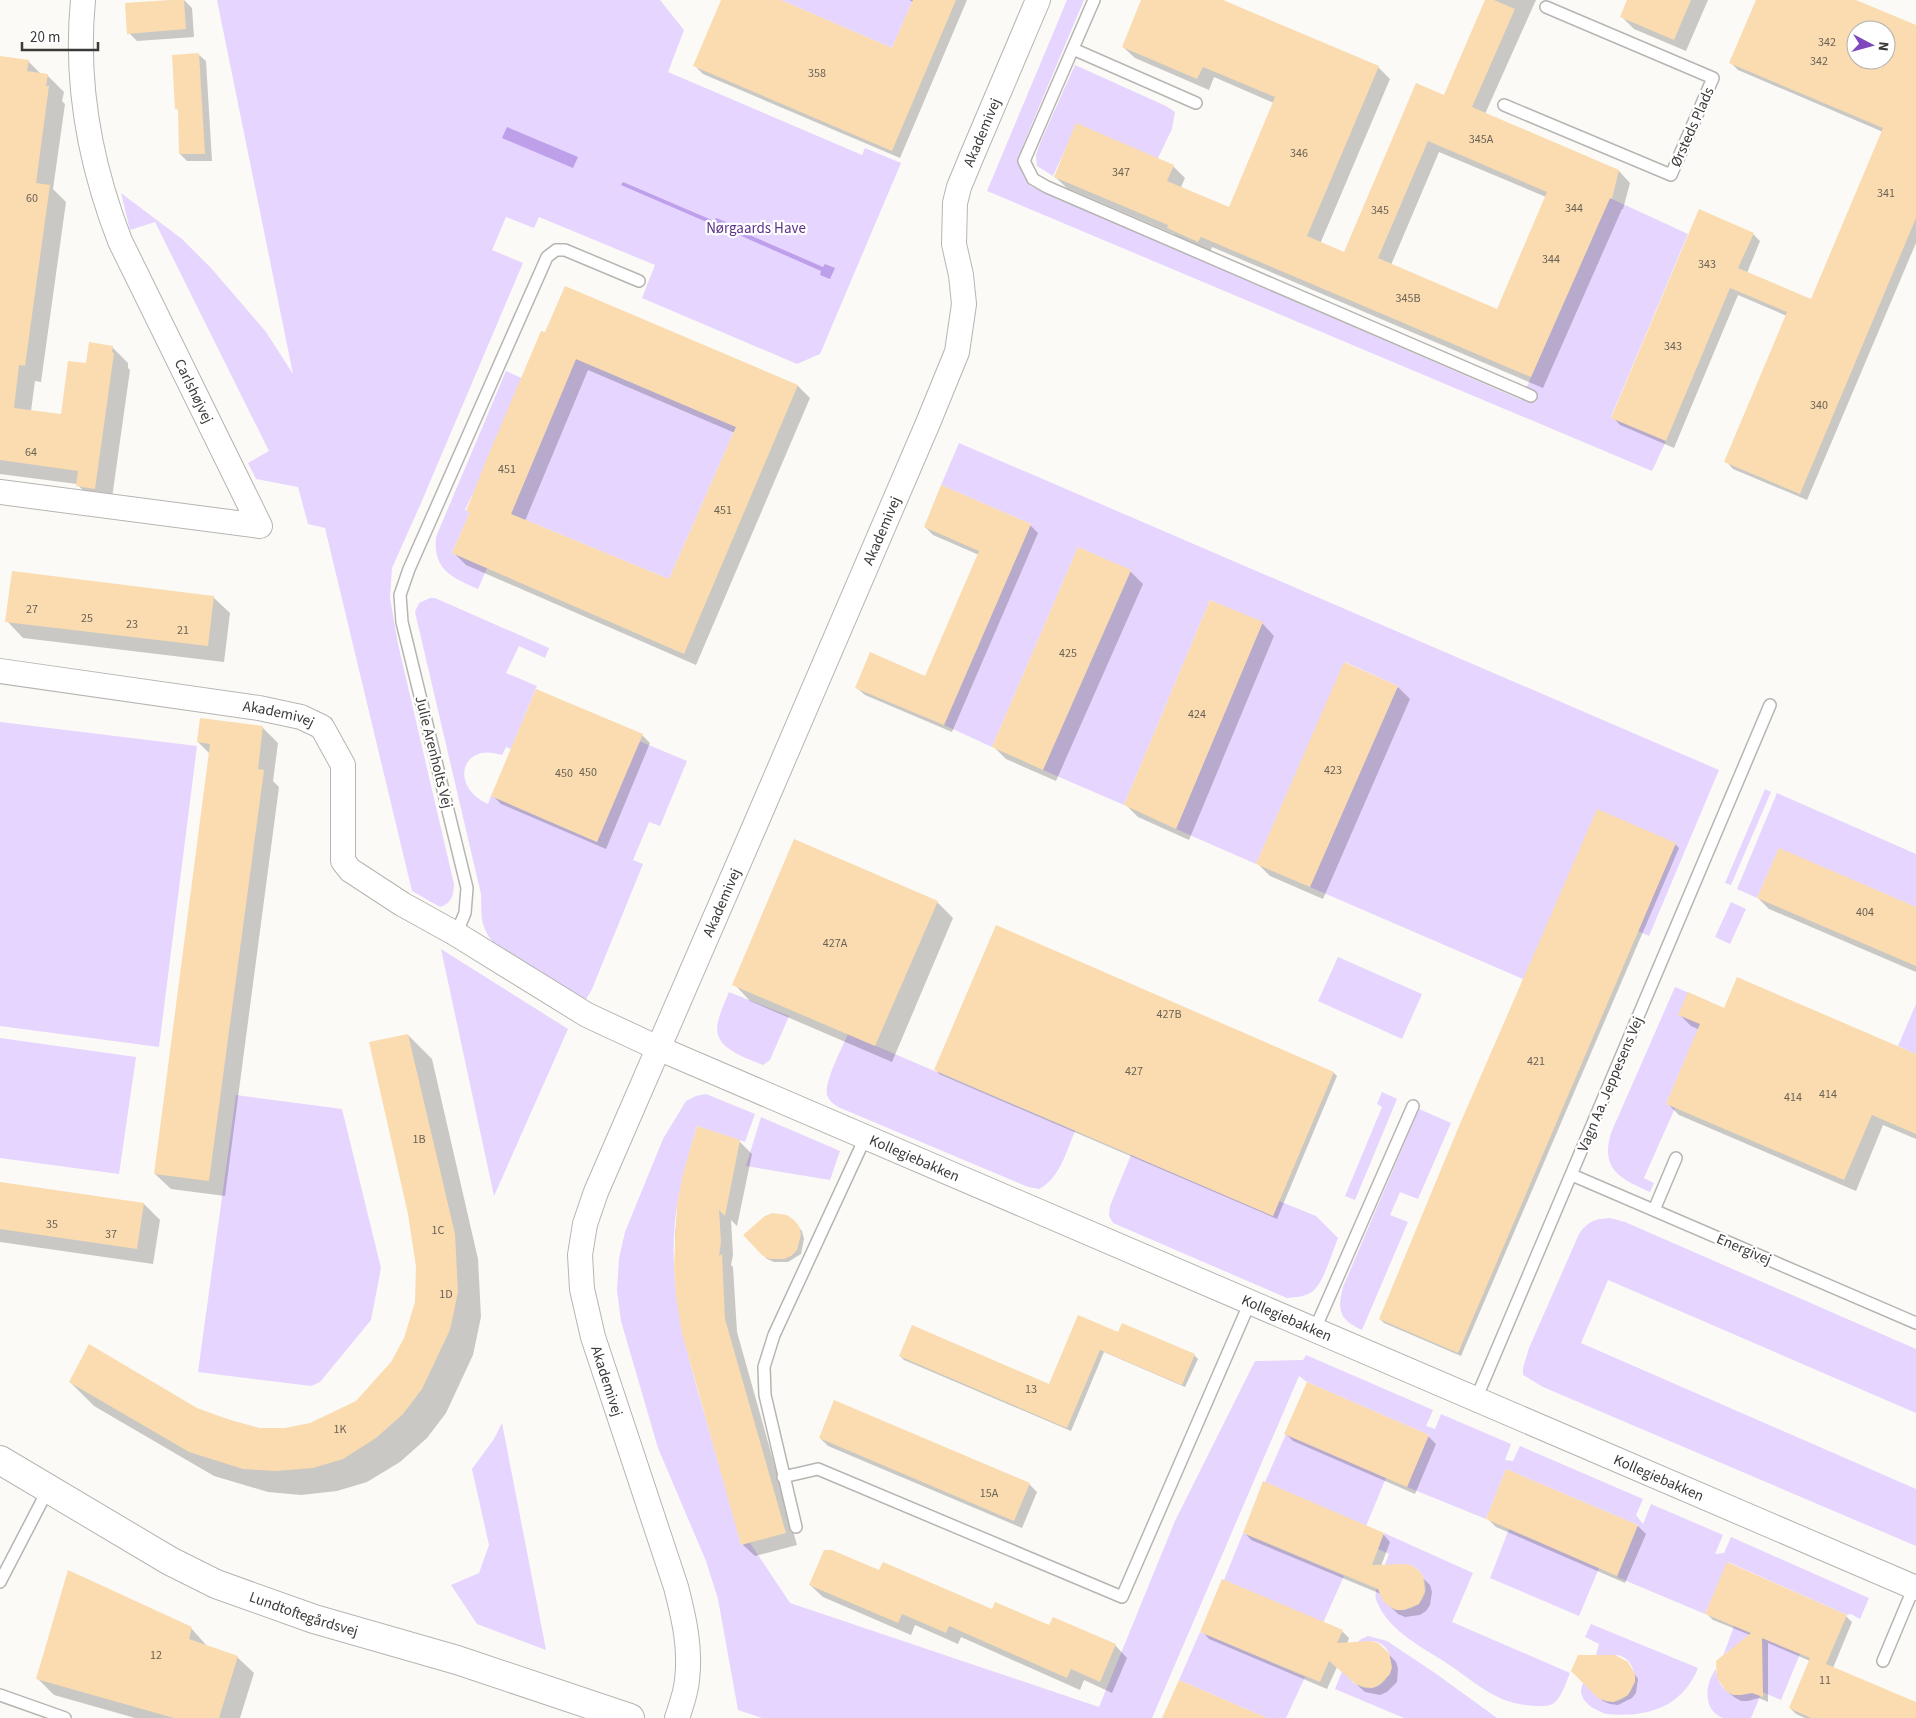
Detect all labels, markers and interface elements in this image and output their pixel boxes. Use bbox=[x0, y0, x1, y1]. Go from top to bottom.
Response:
scale bar bbox=[22, 20, 99, 52]
north arrow bbox=[1846, 20, 1896, 70]
text: 20 m bbox=[30, 27, 60, 48]
house number: 342 bbox=[1818, 34, 1836, 51]
text: N bbox=[1873, 41, 1893, 52]
house number: 342 bbox=[1810, 53, 1828, 70]
house number: 358 bbox=[808, 65, 826, 82]
street label: Ørsteds Plads bbox=[1665, 84, 1719, 171]
street label: Akademivej bbox=[958, 95, 1006, 170]
house number: 345A bbox=[1469, 131, 1494, 148]
house number: 346 bbox=[1290, 145, 1308, 162]
house number: 347 bbox=[1112, 164, 1130, 181]
house number: 341 bbox=[1877, 185, 1895, 202]
house number: 60 bbox=[26, 190, 38, 207]
house number: 344 bbox=[1565, 200, 1583, 217]
house number: 345 bbox=[1371, 202, 1389, 219]
park label: Nørgaards Have bbox=[706, 218, 806, 239]
house number: 344 bbox=[1542, 251, 1560, 268]
house number: 343 bbox=[1698, 256, 1716, 273]
house number: 345B bbox=[1396, 290, 1420, 307]
house number: 343 bbox=[1664, 338, 1682, 355]
street label: Carlshøjvej bbox=[169, 355, 218, 427]
house number: 340 bbox=[1810, 397, 1828, 414]
house number: 64 bbox=[25, 444, 37, 461]
house number: 451 bbox=[498, 461, 516, 478]
street label: Akademivej bbox=[858, 493, 906, 569]
house number: 451 bbox=[714, 502, 732, 519]
house number: 27 bbox=[26, 601, 38, 618]
house number: 25 bbox=[81, 610, 93, 627]
house number: 23 bbox=[126, 616, 138, 633]
house number: 21 bbox=[177, 622, 189, 639]
house number: 425 bbox=[1059, 645, 1077, 662]
street label: Julie Arenholts Vej bbox=[409, 694, 458, 811]
street label: Akademivej bbox=[241, 696, 318, 733]
house number: 424 bbox=[1188, 706, 1206, 723]
house number: 423 bbox=[1324, 762, 1342, 779]
house number: 450 bbox=[579, 764, 597, 781]
house number: 450 bbox=[555, 765, 573, 782]
street label: Akademivej bbox=[698, 865, 746, 941]
house number: 404 bbox=[1856, 904, 1874, 921]
house number: 427A bbox=[823, 935, 848, 952]
house number: 427B bbox=[1157, 1006, 1181, 1023]
street label: Vagn Aa. Jeppesens Vej bbox=[1572, 1013, 1648, 1155]
house number: 421 bbox=[1527, 1053, 1545, 1070]
house number: 427 bbox=[1125, 1063, 1143, 1080]
house number: 414 bbox=[1819, 1086, 1837, 1103]
house number: 414 bbox=[1784, 1089, 1802, 1106]
street label: Kollegiebakken bbox=[866, 1130, 963, 1187]
house number: 1B bbox=[412, 1131, 426, 1148]
house number: 35 bbox=[46, 1216, 58, 1233]
house number: 1C bbox=[432, 1222, 445, 1239]
house number: 37 bbox=[105, 1226, 117, 1243]
street label: Energivej bbox=[1713, 1228, 1775, 1270]
house number: 1D bbox=[439, 1286, 453, 1303]
street label: Kollegiebakken bbox=[1238, 1290, 1335, 1347]
street label: Akademivej bbox=[585, 1343, 628, 1419]
house number: 13 bbox=[1025, 1381, 1037, 1398]
house number: 1K bbox=[334, 1421, 347, 1438]
street label: Kollegiebakken bbox=[1610, 1449, 1707, 1507]
house number: 15A bbox=[980, 1485, 999, 1502]
street label: Lundtoftegårdsvej bbox=[246, 1587, 361, 1642]
house number: 12 bbox=[150, 1647, 162, 1664]
house number: 11 bbox=[1819, 1672, 1831, 1689]

